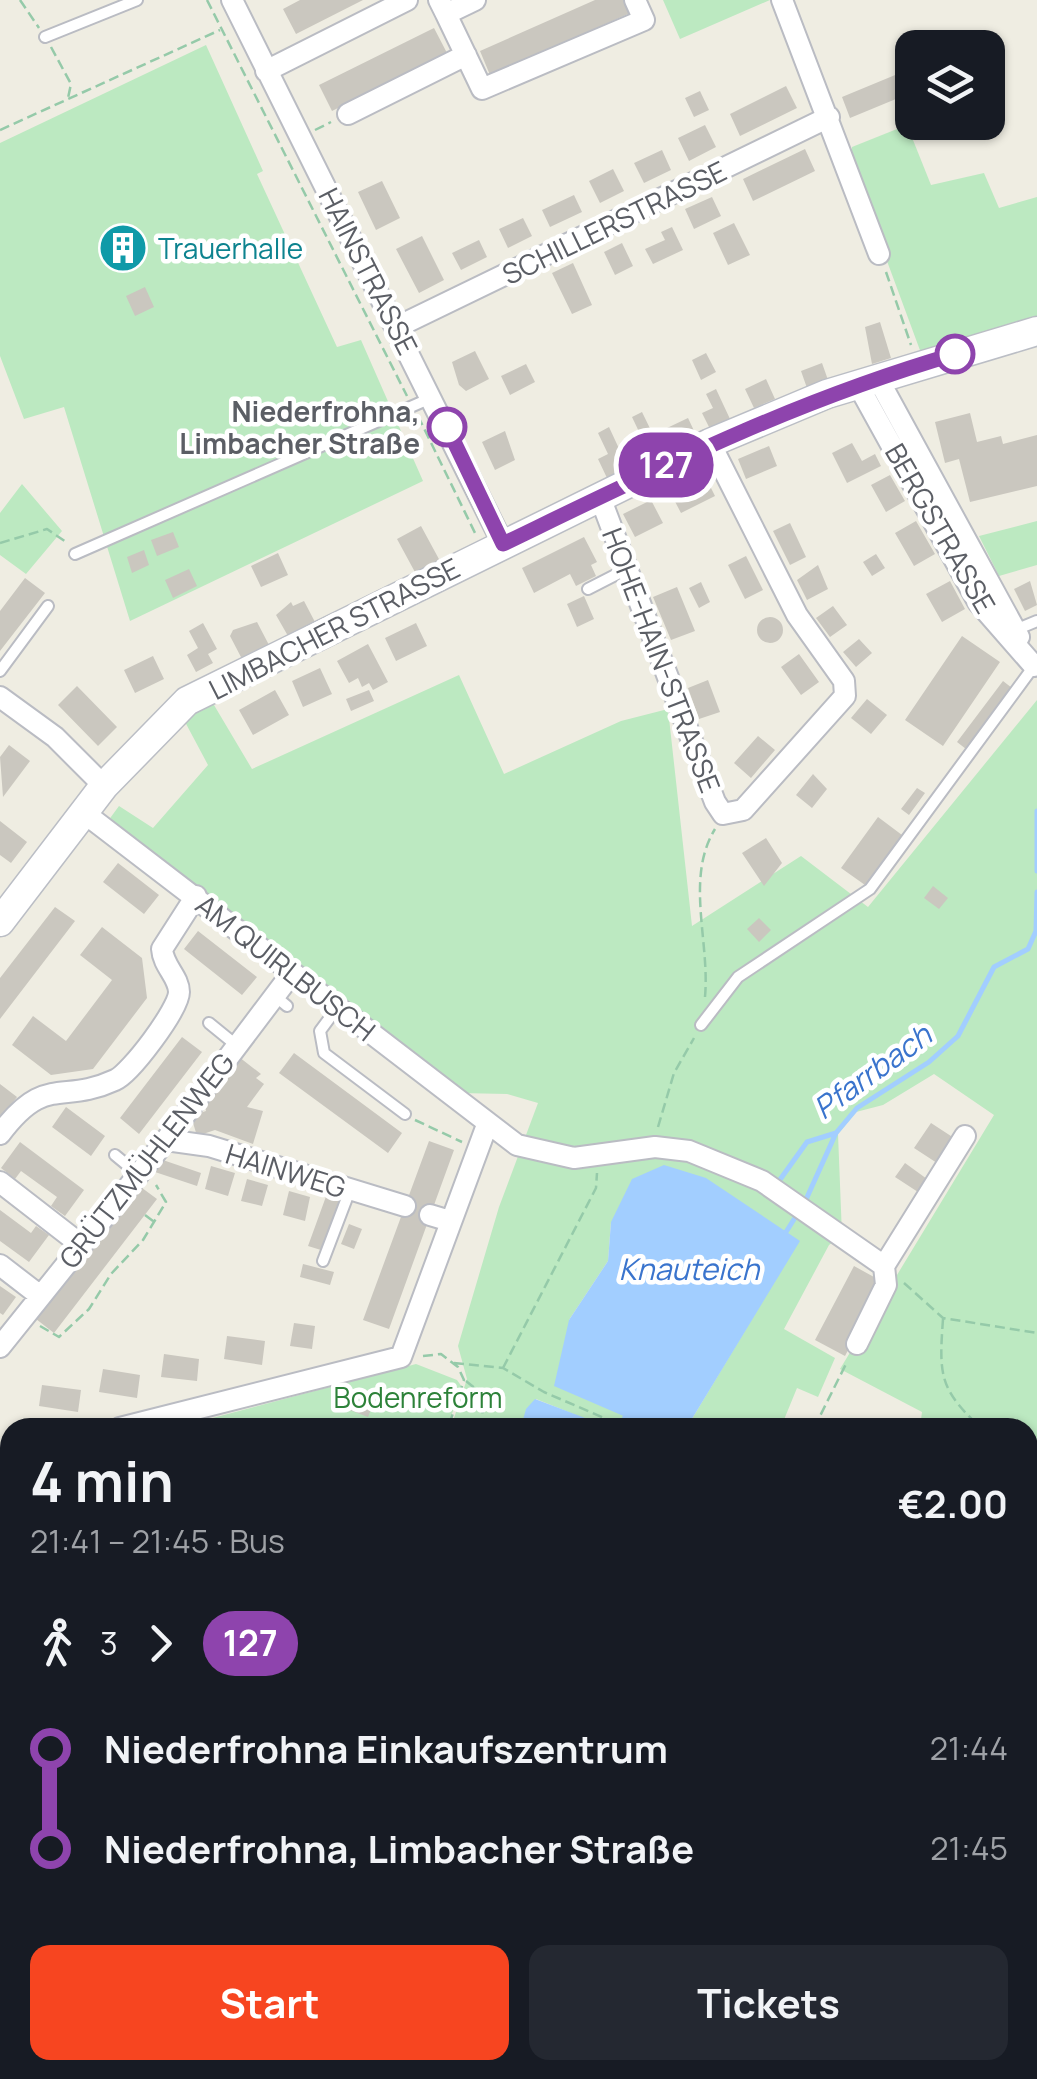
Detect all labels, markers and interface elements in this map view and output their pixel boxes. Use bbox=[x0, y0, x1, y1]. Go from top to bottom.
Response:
map controls bbox=[895, 30, 1005, 140]
button: layers bbox=[895, 30, 1005, 140]
street label: SCHILLERSTRASSE bbox=[496, 151, 732, 293]
street label: HAINSTRASSE bbox=[311, 181, 427, 361]
building icon: Trauerhalle bbox=[97, 222, 149, 274]
place label: Trauerhalle bbox=[158, 229, 303, 267]
unlabelled marker bbox=[936, 335, 974, 373]
place label: Niederfrohna, Limbacher Straße bbox=[179, 392, 420, 462]
marker: Niederfrohna, Limbacher Straße bbox=[428, 408, 466, 446]
line badge: 127 bbox=[608, 432, 724, 498]
street label: BERGSTRASSE bbox=[877, 436, 1005, 620]
text: 127 bbox=[639, 441, 693, 489]
street label: HOHE-HAIN-STRASSE bbox=[594, 522, 730, 798]
street label: LIMBACHER STRASSE bbox=[202, 548, 466, 708]
street label: AM QUIRLBUSCH bbox=[189, 885, 383, 1049]
water label: Pfarrbach bbox=[805, 1014, 940, 1128]
street label: GRÜTZMÜHLENWEG bbox=[50, 1044, 242, 1276]
street label: HAINWEG bbox=[221, 1134, 351, 1206]
water label: Knauteich bbox=[619, 1248, 760, 1289]
park label: Bodenreform bbox=[334, 1378, 502, 1416]
text: 4 min bbox=[30, 1443, 174, 1519]
text: €2.00 bbox=[898, 1477, 1008, 1529]
text: 21:41 – 21:45 · Bus bbox=[30, 1519, 285, 1563]
icon: walk bbox=[30, 1616, 85, 1671]
icon: forward bbox=[133, 1616, 188, 1671]
text: 127 bbox=[223, 1619, 278, 1667]
text: 3 bbox=[100, 1621, 118, 1665]
text: Niederfrohna Einkaufszentrum bbox=[104, 1722, 668, 1774]
text: 21:44 bbox=[930, 1726, 1008, 1770]
text: Niederfrohna, Limbacher Straße bbox=[104, 1822, 694, 1874]
text: 21:45 bbox=[930, 1826, 1008, 1870]
button: Start bbox=[30, 1945, 509, 2060]
button: Tickets bbox=[529, 1945, 1008, 2060]

